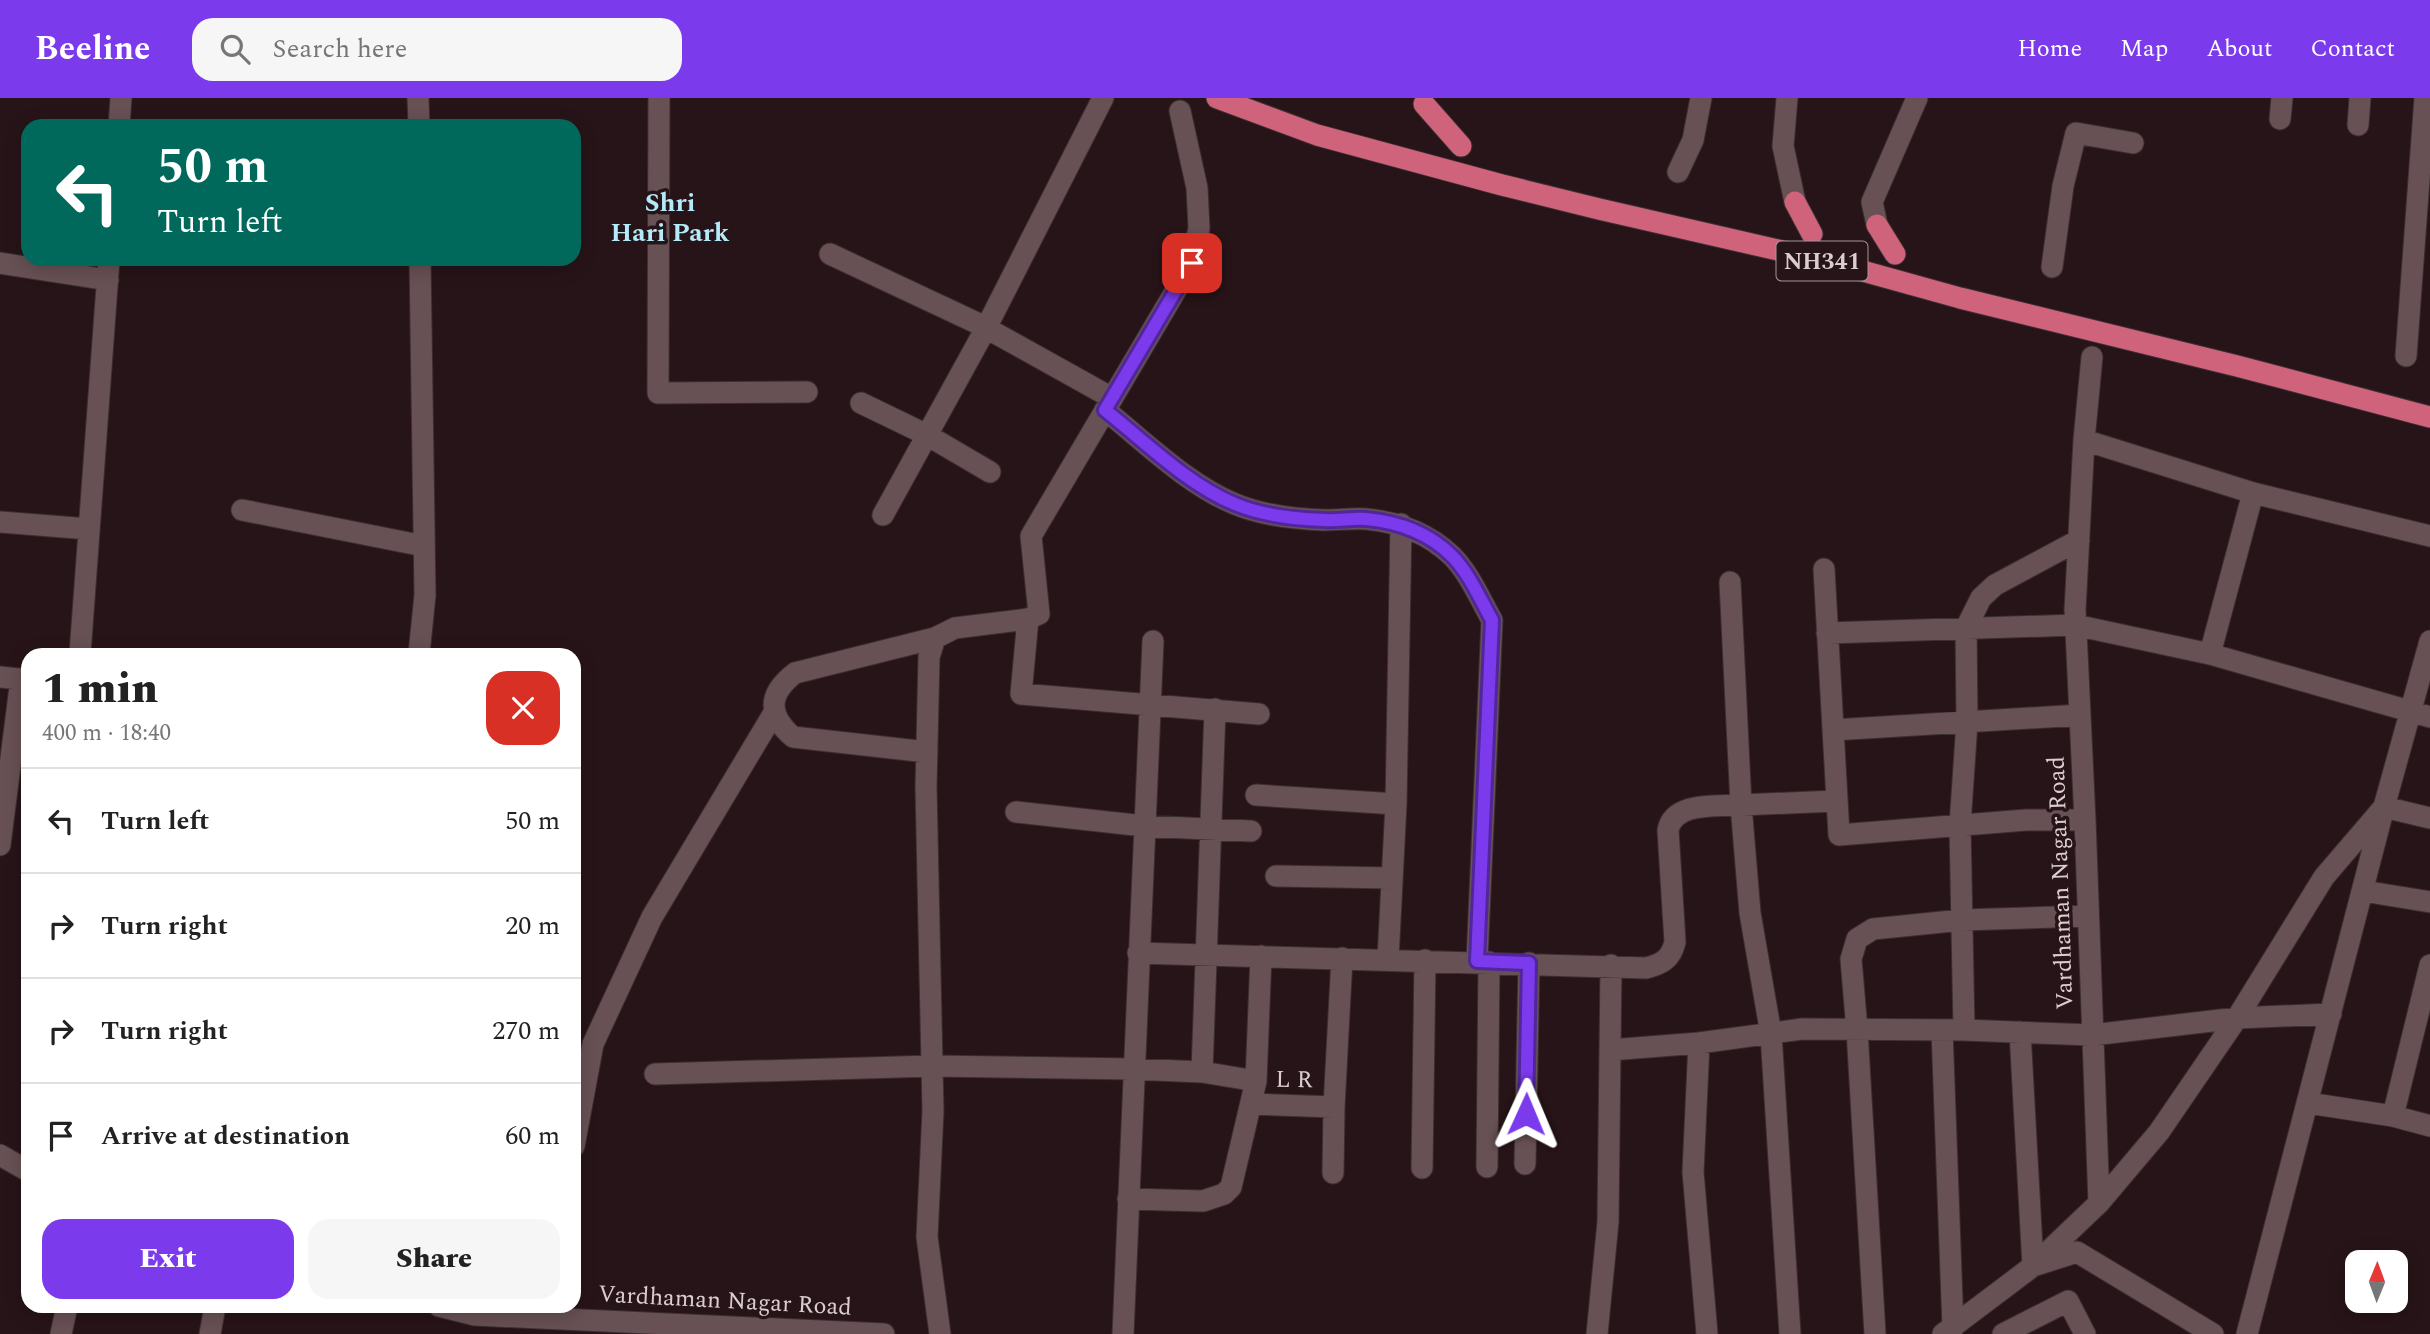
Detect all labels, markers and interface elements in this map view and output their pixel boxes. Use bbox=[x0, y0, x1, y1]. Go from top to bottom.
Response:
search box bbox=[192, 18, 682, 81]
text: Beeline bbox=[35, 24, 150, 74]
text: Search here bbox=[272, 29, 407, 69]
icon: search bbox=[216, 30, 254, 68]
text: Home bbox=[2017, 31, 2082, 67]
text: Map bbox=[2120, 31, 2168, 67]
text: About bbox=[2206, 31, 2272, 67]
text: Contact bbox=[2310, 31, 2395, 67]
text: 50 m bbox=[157, 130, 268, 205]
icon: left bbox=[42, 147, 133, 238]
district label: Shri Hari Park bbox=[611, 183, 730, 253]
text: Turn left bbox=[157, 198, 283, 247]
pin bbox=[1162, 233, 1222, 293]
road number: NH341 bbox=[1776, 242, 1868, 280]
icon: arrive bbox=[1173, 244, 1211, 282]
text: 1 min bbox=[42, 658, 158, 721]
button: close bbox=[486, 671, 560, 745]
text: 400 m · 18:40 bbox=[42, 716, 171, 751]
street label: Vardhaman Nagar Road bbox=[2039, 756, 2083, 1010]
text: Turn left bbox=[101, 801, 209, 841]
text: 50 m bbox=[505, 801, 560, 841]
icon: left bbox=[42, 802, 80, 840]
text: Turn right bbox=[101, 906, 228, 946]
text: 20 m bbox=[505, 906, 560, 946]
icon: right bbox=[42, 907, 80, 945]
text: Turn right bbox=[101, 1011, 228, 1051]
text: 270 m bbox=[492, 1011, 560, 1051]
icon: right bbox=[42, 1012, 80, 1050]
street label: L R bbox=[1275, 1062, 1313, 1098]
position arrow bbox=[1489, 1077, 1563, 1151]
text: Arrive at destination bbox=[101, 1116, 350, 1156]
text: 60 m bbox=[505, 1116, 560, 1156]
icon: arrive bbox=[42, 1117, 80, 1155]
button: Exit bbox=[42, 1219, 294, 1299]
button: Share bbox=[308, 1219, 560, 1299]
north arrow bbox=[2345, 1250, 2408, 1312]
map controls bbox=[2345, 1250, 2408, 1313]
street label: Vardhaman Nagar Road bbox=[597, 1276, 853, 1326]

